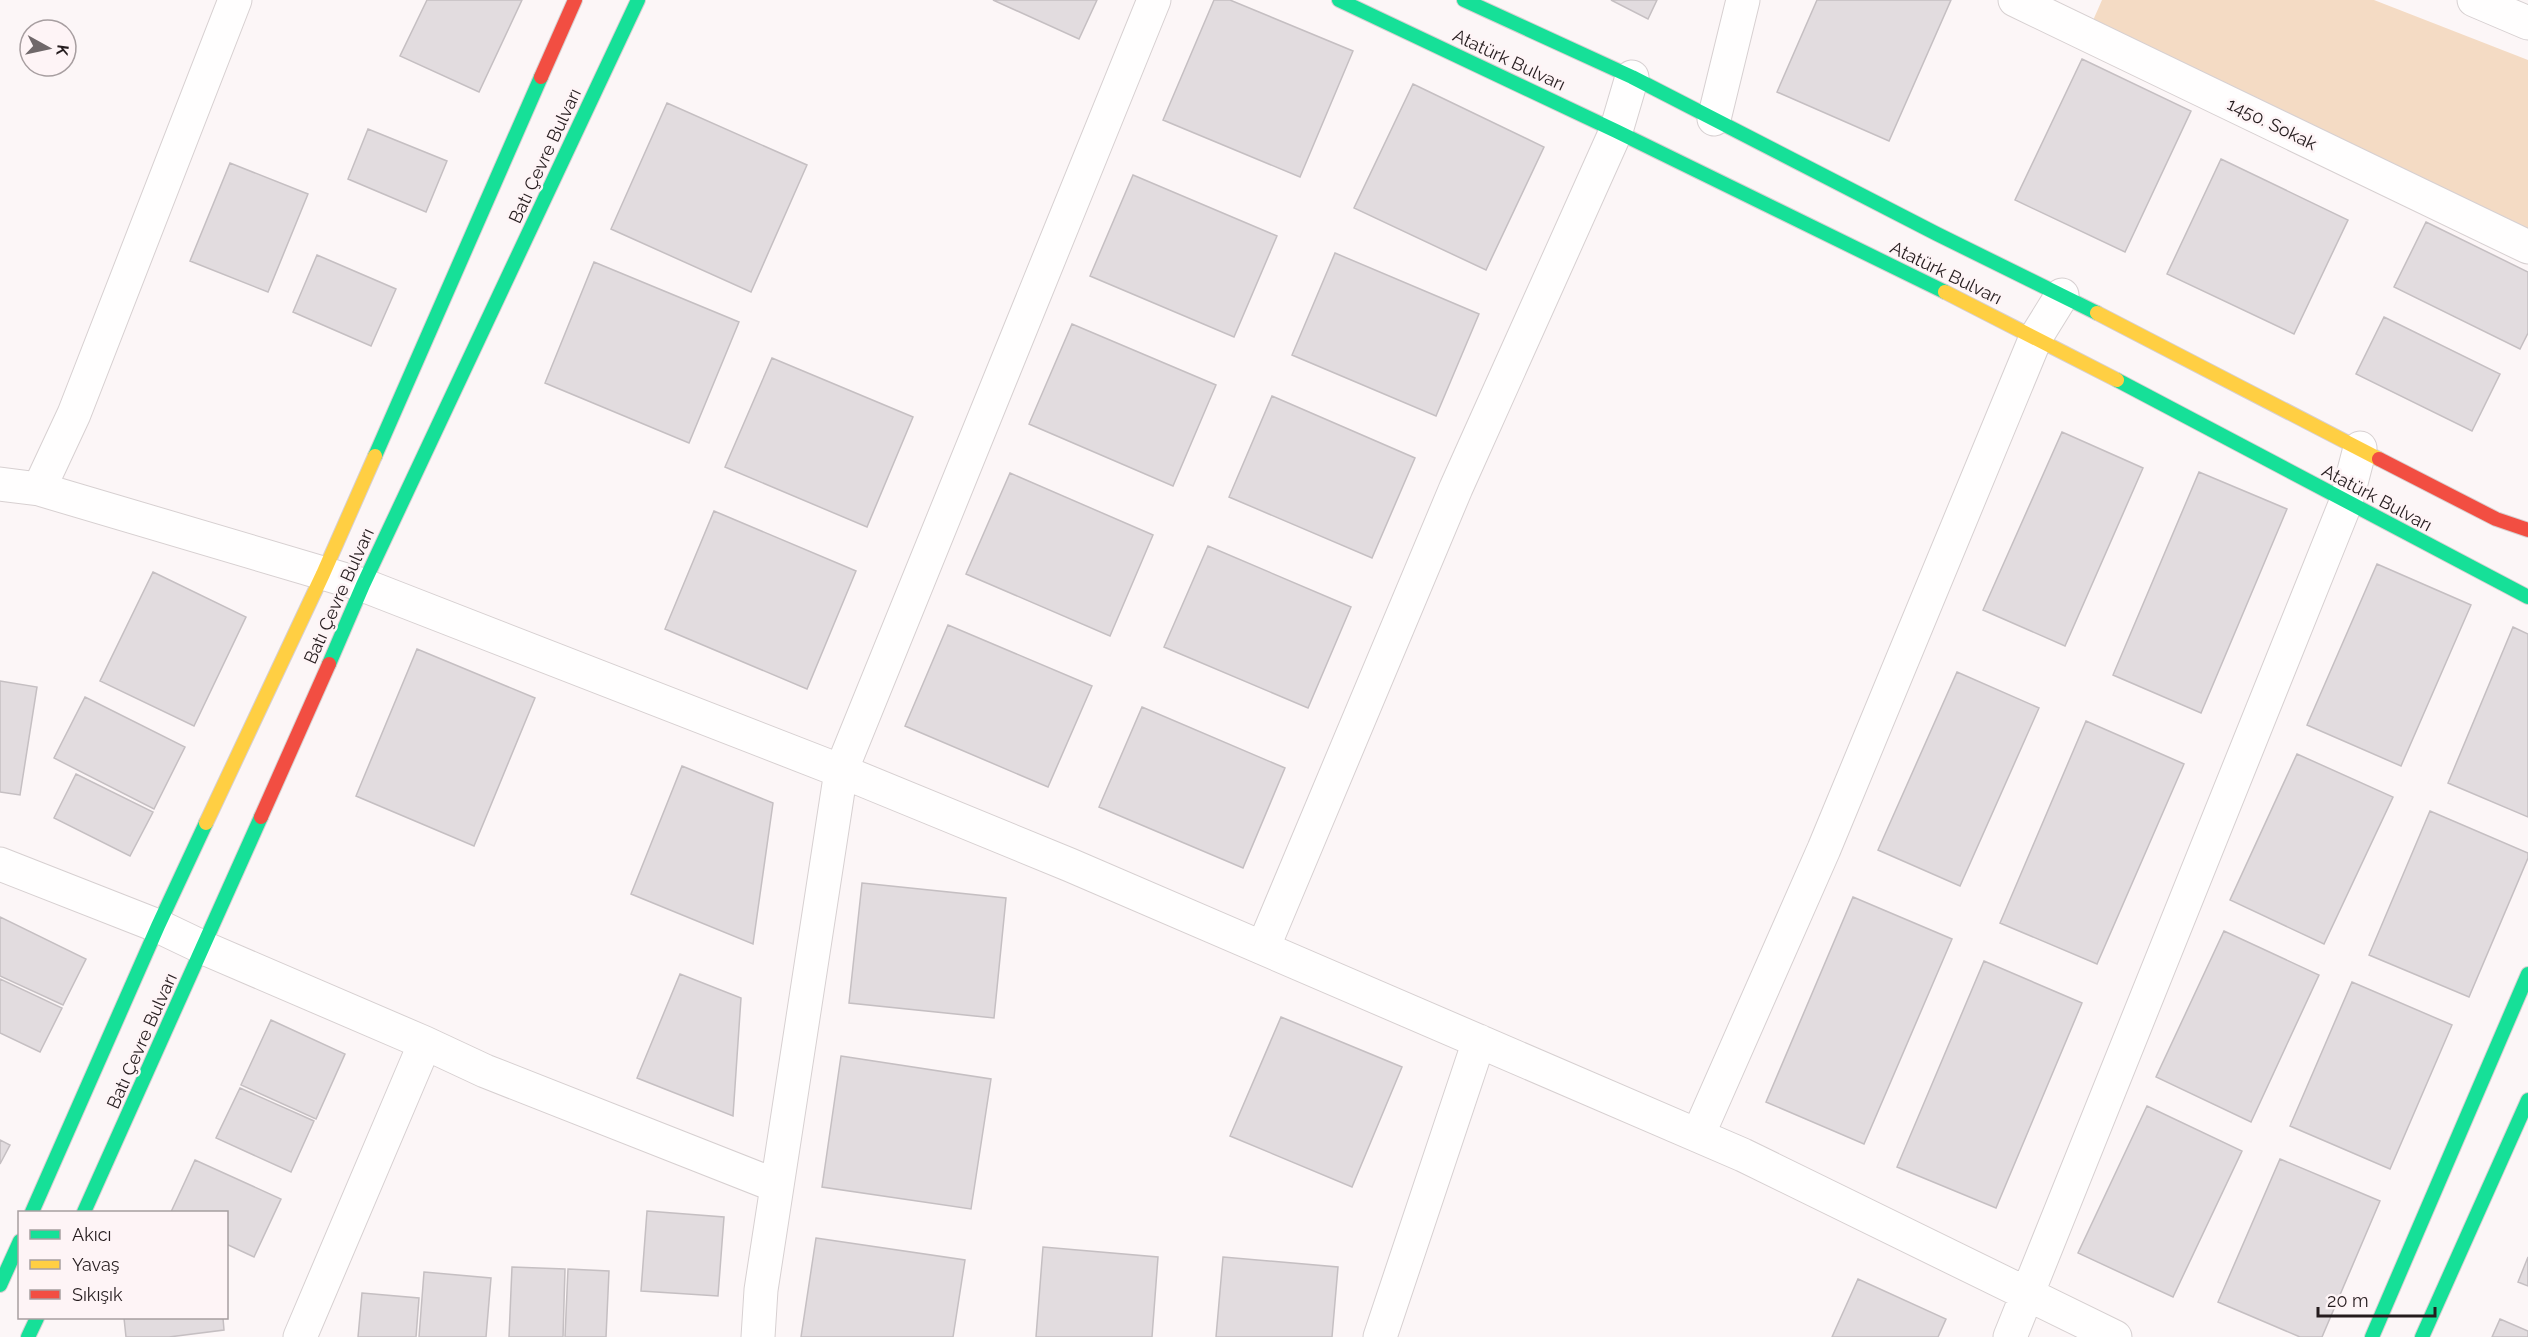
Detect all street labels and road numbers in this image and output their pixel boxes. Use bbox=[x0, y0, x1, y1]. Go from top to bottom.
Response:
street label: Atatürk Bulvarı bbox=[1450, 24, 1569, 95]
street label: Batı Çevre Bulvarı bbox=[504, 85, 585, 227]
street label: 1450. Sokak bbox=[2224, 93, 2321, 154]
street label: Atatürk Bulvarı bbox=[1887, 237, 2005, 309]
street label: Atatürk Bulvarı bbox=[2319, 460, 2436, 535]
street label: Batı Çevre Bulvarı bbox=[299, 525, 378, 667]
street label: Batı Çevre Bulvarı bbox=[102, 970, 181, 1112]

